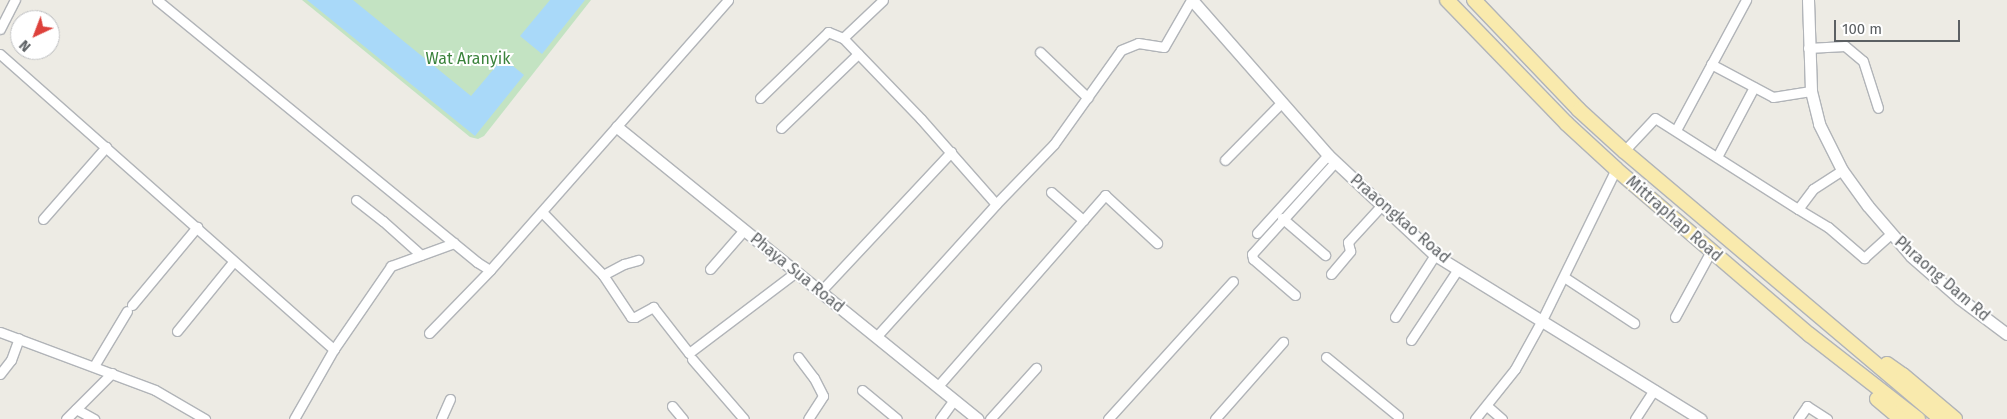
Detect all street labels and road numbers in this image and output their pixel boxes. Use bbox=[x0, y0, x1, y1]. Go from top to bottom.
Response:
street label: Praaongkao Road bbox=[1346, 170, 1454, 268]
street label: Mittraphap Road bbox=[1622, 172, 1726, 266]
street label: Phaya Sua Road bbox=[746, 229, 848, 317]
street label: Phraong Dam Rd bbox=[1891, 232, 1993, 326]

